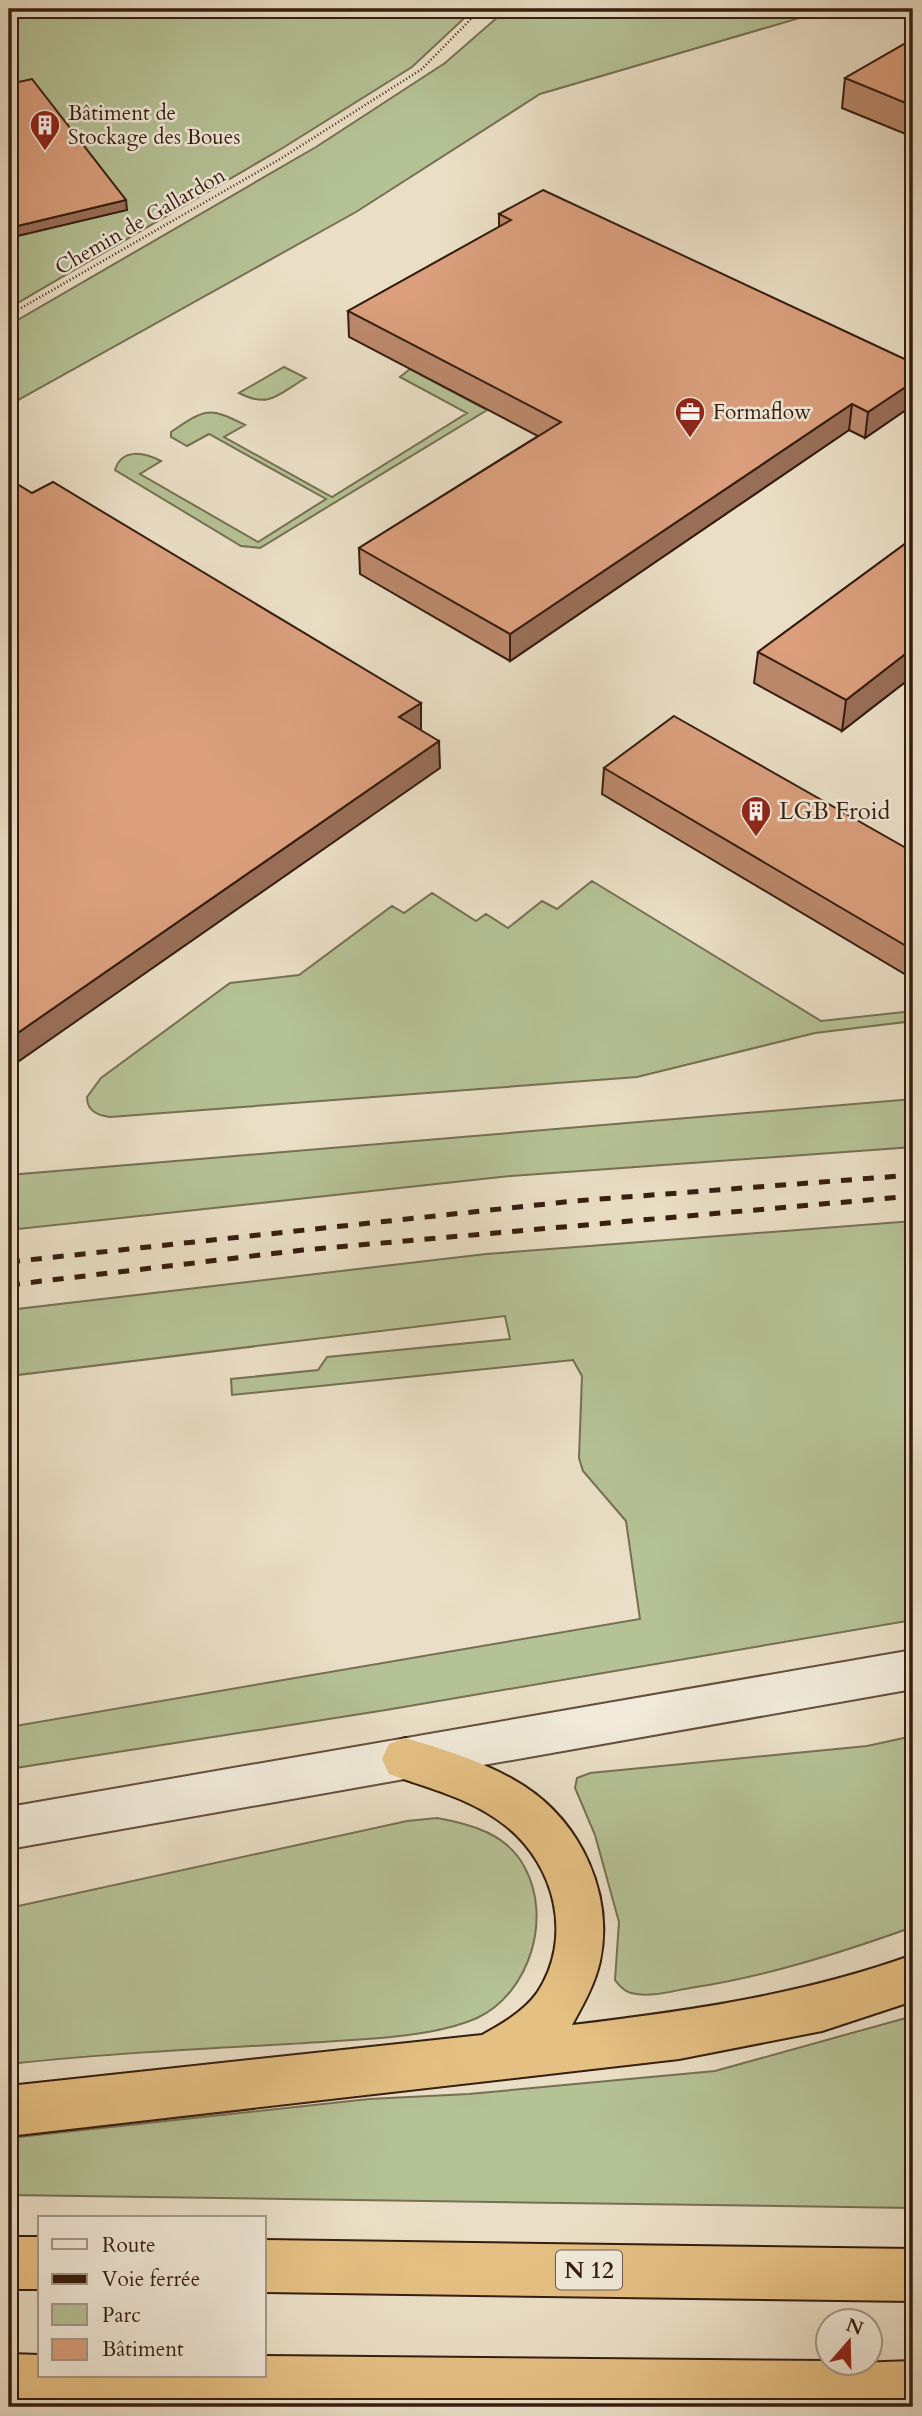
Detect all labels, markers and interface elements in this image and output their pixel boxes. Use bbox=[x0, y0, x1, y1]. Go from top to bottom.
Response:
place label: Bâtiment de Stockage des Boues bbox=[68, 99, 240, 152]
building icon: Bâtiment de Stockage des Boues bbox=[28, 108, 62, 152]
street label: Chemin de Gallardon bbox=[50, 161, 231, 282]
office icon: Formaflow bbox=[673, 395, 707, 439]
place label: Formaflow bbox=[713, 398, 811, 427]
building icon: LGB Froid bbox=[739, 794, 773, 838]
place label: LGB Froid bbox=[779, 795, 890, 828]
legend bbox=[38, 2216, 266, 2378]
text: Route bbox=[102, 2231, 156, 2260]
road number: N 12 bbox=[556, 2250, 622, 2290]
text: Voie ferrée bbox=[102, 2265, 200, 2294]
text: Parc bbox=[102, 2301, 141, 2330]
north arrow bbox=[814, 2308, 884, 2378]
text: N bbox=[842, 2312, 867, 2342]
text: Bâtiment bbox=[102, 2335, 184, 2364]

